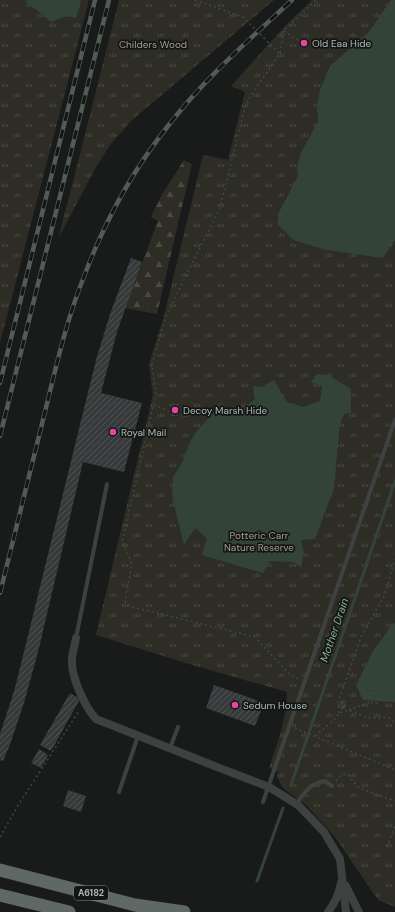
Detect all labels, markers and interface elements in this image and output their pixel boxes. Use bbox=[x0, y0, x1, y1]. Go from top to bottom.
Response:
place label: Old Eaa Hide bbox=[312, 37, 372, 50]
park label: Childers Wood bbox=[119, 38, 187, 51]
marker: Old Eaa Hide bbox=[299, 38, 309, 48]
place label: Decoy Marsh Hide bbox=[183, 404, 267, 417]
marker: Decoy Marsh Hide bbox=[170, 405, 180, 415]
place label: Royal Mail bbox=[121, 426, 166, 439]
marker: Royal Mail bbox=[108, 427, 118, 437]
park label: Potteric Carr Nature Reserve bbox=[224, 529, 294, 554]
water label: Mother Drain bbox=[317, 596, 351, 664]
place label: Sedum House bbox=[243, 699, 308, 712]
marker: Sedum House bbox=[230, 700, 240, 710]
road number: A6182 bbox=[74, 886, 108, 900]

